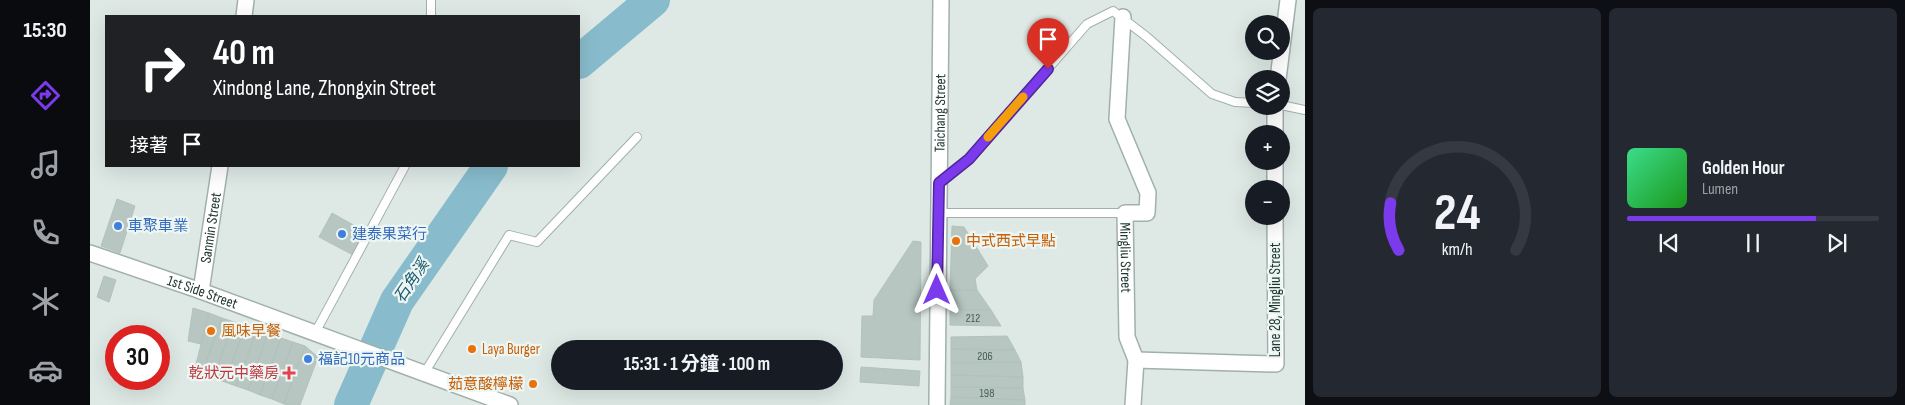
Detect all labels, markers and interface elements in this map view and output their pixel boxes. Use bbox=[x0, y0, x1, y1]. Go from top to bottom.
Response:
map controls bbox=[1245, 15, 1290, 225]
button: search bbox=[1245, 15, 1290, 60]
text: 15:30 bbox=[23, 17, 67, 44]
pin bbox=[1027, 18, 1069, 69]
icon: arrive bbox=[1034, 25, 1062, 53]
text: 40 m bbox=[213, 32, 275, 75]
icon: right bbox=[130, 35, 195, 100]
button: layers bbox=[1245, 70, 1290, 115]
street label: Taichang Street bbox=[930, 73, 950, 152]
text: Xindong Lane, Zhongxin Street bbox=[213, 75, 436, 102]
icon: directions bbox=[28, 78, 63, 113]
button: + bbox=[1245, 125, 1290, 170]
icon: arrive bbox=[178, 130, 206, 158]
text: 接著 bbox=[130, 135, 168, 158]
icon: music bbox=[28, 147, 63, 182]
text: Golden Hour bbox=[1702, 157, 1785, 180]
button: − bbox=[1245, 180, 1290, 225]
text: Lumen bbox=[1702, 180, 1738, 199]
text: 24 bbox=[1434, 182, 1480, 245]
street label: Sanmin Street bbox=[196, 191, 225, 265]
icon: phone bbox=[28, 215, 63, 250]
place label: 車聚車業 bbox=[128, 217, 188, 236]
marker: 車聚車業 bbox=[112, 220, 124, 232]
street label: Mingliu Street bbox=[1116, 222, 1136, 293]
place label: 建泰果菜行 bbox=[352, 225, 427, 244]
marker: 建泰果菜行 bbox=[336, 228, 348, 240]
icon: previous bbox=[1655, 229, 1683, 257]
icon: pause bbox=[1739, 229, 1767, 257]
icon: next bbox=[1823, 229, 1851, 257]
place label: 中式西式早點 bbox=[966, 232, 1056, 251]
marker: 中式西式早點 bbox=[950, 235, 962, 247]
text: km/h bbox=[1442, 239, 1472, 260]
street label: Lane 28, Mingliu Street bbox=[1266, 242, 1285, 357]
water label: 石角溪 bbox=[391, 254, 434, 306]
position arrow bbox=[910, 263, 962, 315]
street label: 1st Side Street bbox=[165, 271, 241, 313]
icon: climate bbox=[28, 284, 63, 319]
house number: 212 bbox=[966, 311, 980, 326]
place label: 風味早餐 bbox=[221, 322, 281, 341]
speed limit sign: 30 bbox=[105, 325, 170, 390]
marker: 風味早餐 bbox=[205, 325, 217, 337]
place label: Laya Burger bbox=[482, 340, 541, 359]
marker: Laya Burger bbox=[466, 343, 478, 355]
house number: 206 bbox=[977, 349, 993, 364]
place label: 福記10元商品 bbox=[318, 350, 405, 369]
icon: car bbox=[28, 353, 63, 388]
marker: 福記10元商品 bbox=[302, 353, 314, 365]
text: 15:31 · 1 分鐘 · 100 m bbox=[624, 353, 770, 376]
place label: 乾狀元中藥房 bbox=[189, 364, 279, 383]
marker: 乾狀元中藥房 bbox=[283, 367, 295, 379]
place label: 茹意酸檸檬 bbox=[448, 375, 523, 394]
marker: 茹意酸檸檬 bbox=[527, 378, 539, 390]
house number: 198 bbox=[980, 386, 994, 401]

